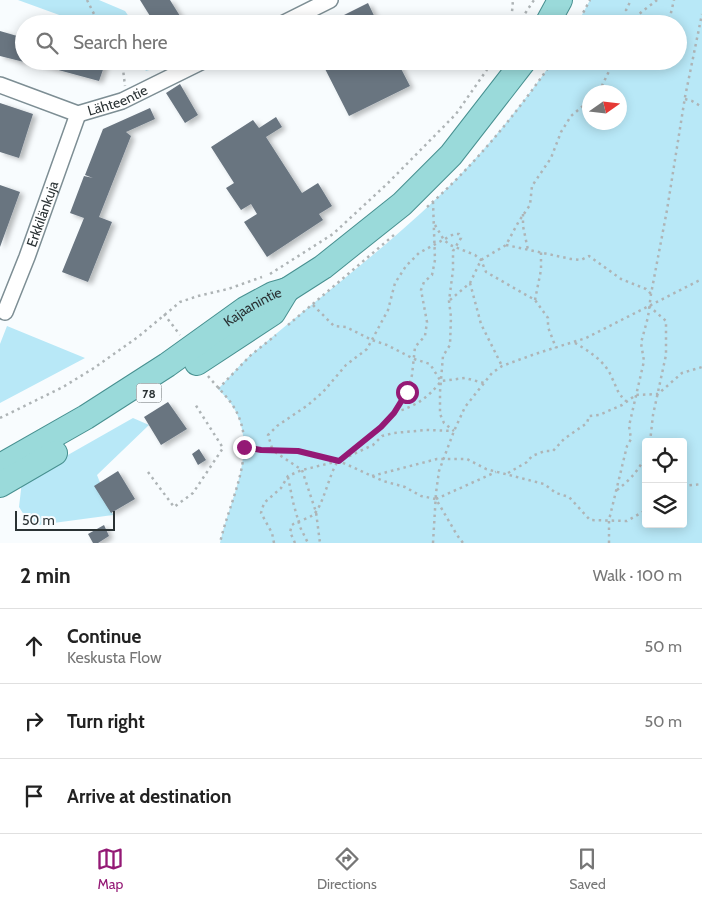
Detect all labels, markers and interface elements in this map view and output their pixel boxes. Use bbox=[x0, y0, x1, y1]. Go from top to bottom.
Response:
search box bbox=[15, 15, 687, 70]
icon: search bbox=[33, 29, 61, 57]
text: Search here bbox=[73, 31, 167, 54]
street label: Lähteentie bbox=[85, 81, 150, 120]
north arrow bbox=[582, 85, 627, 130]
street label: Erkkilänkuja bbox=[22, 178, 62, 249]
street label: Kajaanintie bbox=[220, 283, 283, 331]
route start bbox=[396, 381, 419, 404]
road number: 78 bbox=[136, 383, 162, 402]
route end bbox=[233, 436, 256, 459]
map controls bbox=[642, 438, 687, 528]
button: locate bbox=[642, 438, 687, 483]
button: layers bbox=[642, 483, 687, 528]
scale bar bbox=[15, 508, 115, 531]
text: 50 m bbox=[22, 511, 55, 529]
text: 2 min bbox=[20, 563, 71, 588]
text: Walk · 100 m bbox=[593, 566, 682, 585]
text: Continue bbox=[67, 625, 141, 648]
icon: ahead bbox=[20, 632, 48, 660]
text: 50 m bbox=[645, 637, 682, 656]
text: Keskusta Flow bbox=[67, 648, 162, 667]
icon: right bbox=[20, 707, 48, 735]
text: Turn right bbox=[67, 710, 145, 733]
text: 50 m bbox=[645, 712, 682, 731]
icon: arrive bbox=[20, 782, 48, 810]
text: Arrive at destination bbox=[67, 785, 231, 808]
tab: Map bbox=[96, 845, 124, 893]
tab: Directions bbox=[317, 845, 377, 893]
tab: Saved bbox=[569, 845, 606, 893]

